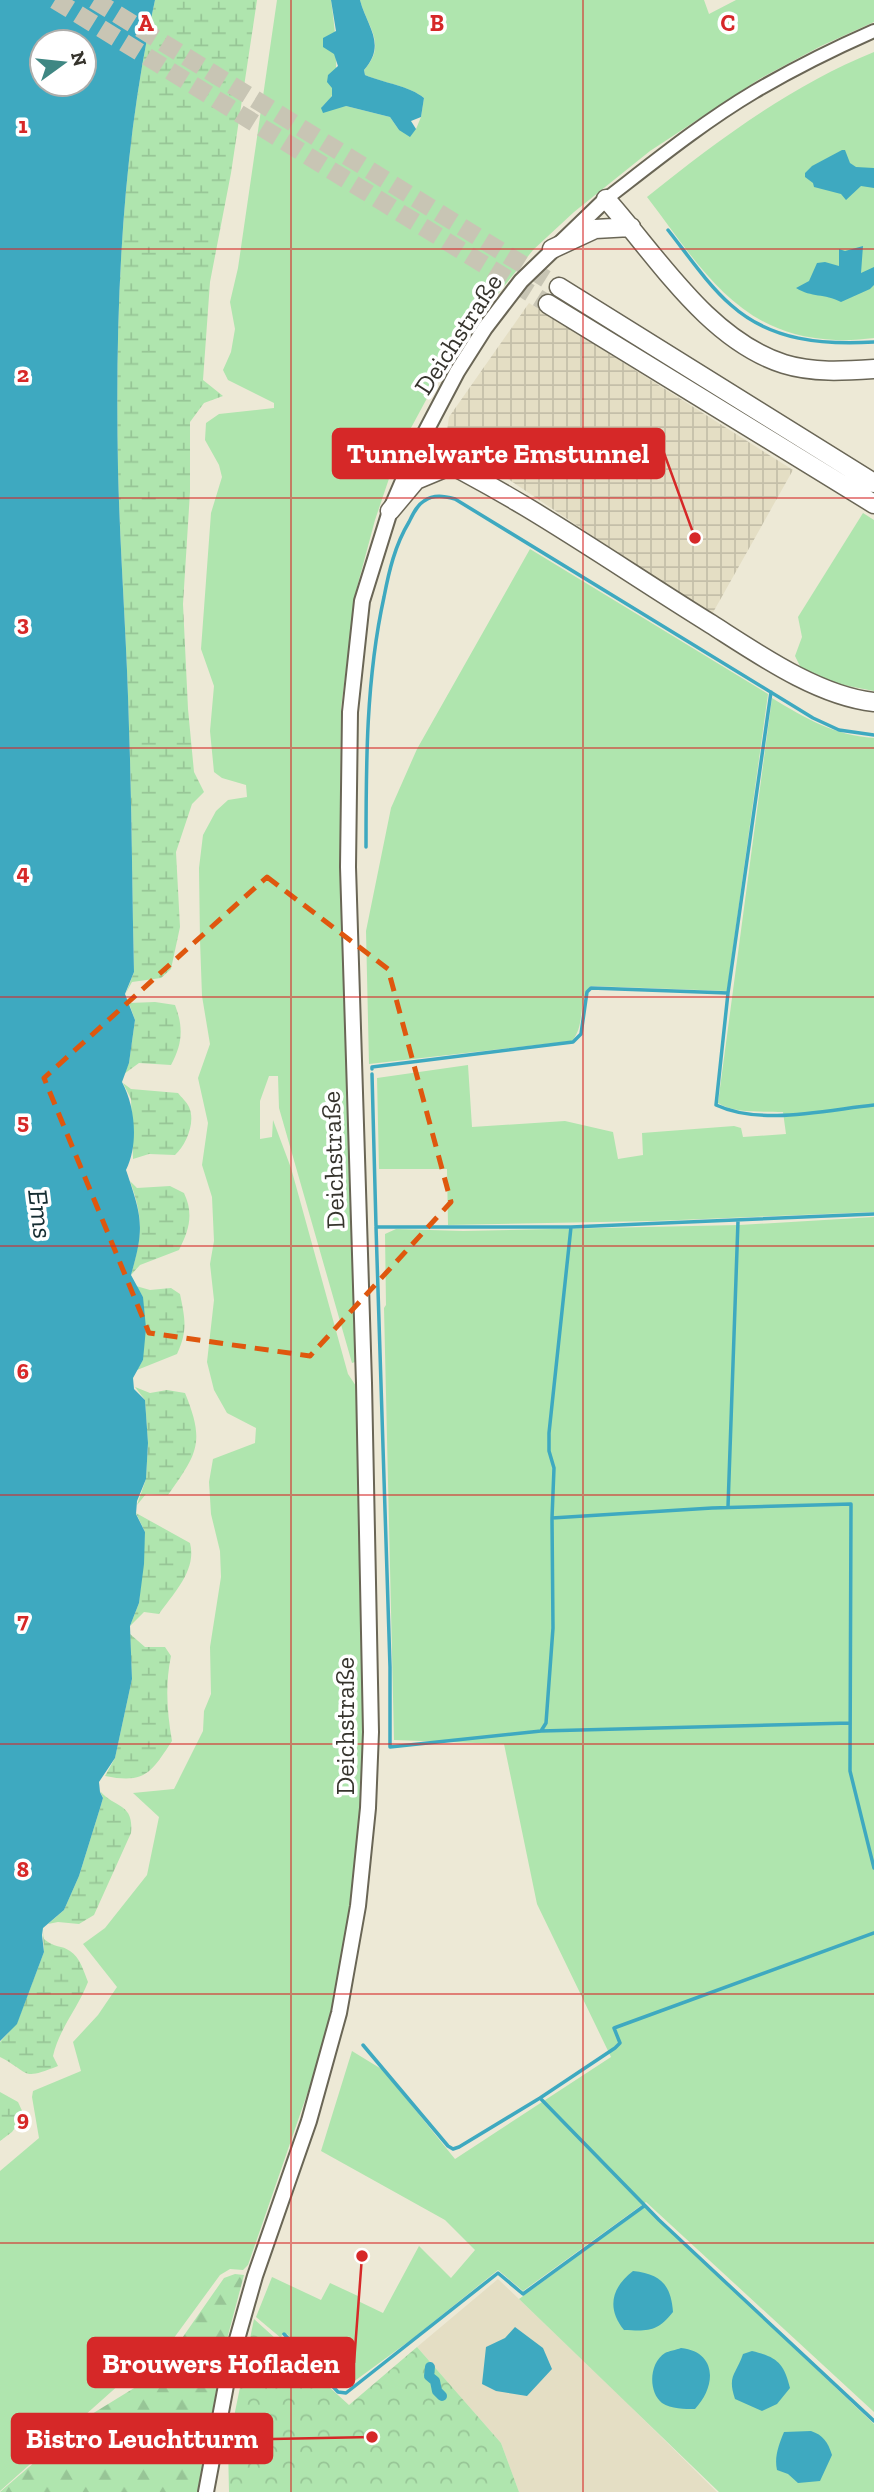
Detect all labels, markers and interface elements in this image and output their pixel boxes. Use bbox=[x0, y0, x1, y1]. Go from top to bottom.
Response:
text: A bbox=[138, 9, 154, 37]
text: B bbox=[430, 9, 444, 37]
text: C bbox=[721, 9, 735, 37]
north arrow bbox=[28, 28, 98, 98]
text: N bbox=[66, 49, 92, 69]
text: 1 bbox=[18, 111, 28, 139]
street label: Deichstraße bbox=[407, 267, 509, 401]
text: 2 bbox=[17, 360, 29, 388]
callout: Tunnelwarte Emstunnel bbox=[333, 429, 664, 478]
text: Tunnelwarte Emstunnel bbox=[347, 437, 649, 470]
text: 3 bbox=[17, 609, 29, 637]
text: 4 bbox=[16, 858, 30, 886]
street label: Deichstraße bbox=[315, 1090, 351, 1230]
text: 5 bbox=[17, 1107, 29, 1135]
water label: Ems bbox=[21, 1187, 60, 1241]
text: 6 bbox=[17, 1357, 29, 1385]
text: 7 bbox=[17, 1606, 29, 1634]
street label: Deichstraße bbox=[329, 1657, 361, 1795]
text: 8 bbox=[17, 1855, 29, 1883]
text: 9 bbox=[17, 2104, 29, 2132]
callout: Brouwers Hofladen bbox=[88, 2338, 354, 2387]
text: Brouwers Hofladen bbox=[102, 2347, 340, 2380]
callout: Bistro Leuchtturm bbox=[12, 2414, 272, 2463]
text: Bistro Leuchtturm bbox=[26, 2422, 259, 2455]

